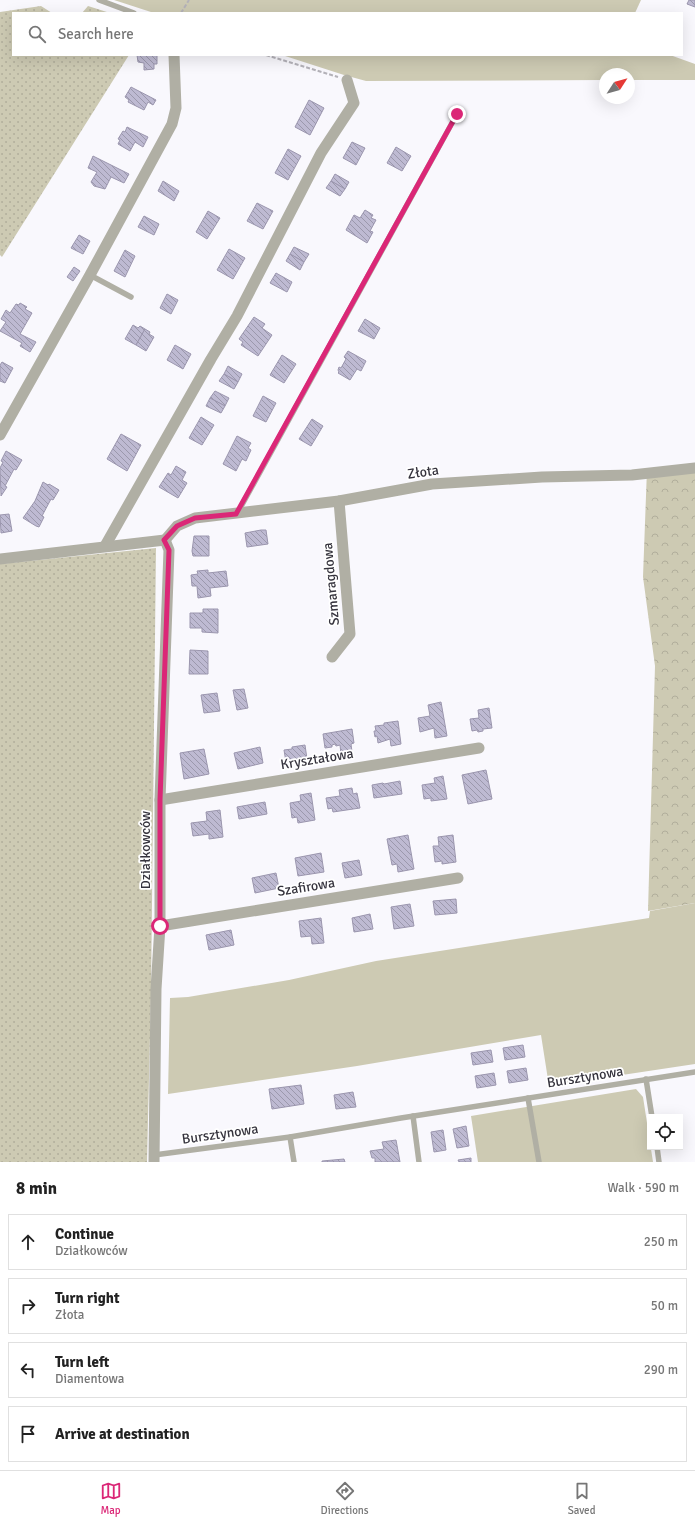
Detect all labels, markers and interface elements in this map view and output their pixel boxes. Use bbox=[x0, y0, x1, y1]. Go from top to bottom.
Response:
search box bbox=[12, 12, 683, 56]
icon: search bbox=[26, 23, 48, 45]
text: Search here bbox=[58, 25, 134, 43]
north arrow bbox=[599, 68, 635, 104]
route end bbox=[448, 105, 466, 123]
street label: Złota bbox=[406, 461, 440, 483]
street label: Szmaragdowa bbox=[319, 542, 343, 626]
street label: Kryształowa bbox=[279, 745, 355, 773]
street label: Działkowców bbox=[137, 811, 154, 889]
street label: Szafirowa bbox=[276, 874, 336, 900]
route start bbox=[151, 917, 169, 935]
street label: Bursztynowa bbox=[546, 1063, 624, 1091]
map controls bbox=[647, 1114, 683, 1150]
button: locate bbox=[647, 1114, 683, 1150]
street label: Bursztynowa bbox=[181, 1120, 259, 1148]
text: 8 min bbox=[16, 1178, 57, 1199]
text: Walk · 590 m bbox=[608, 1180, 679, 1196]
text: Continue bbox=[55, 1225, 114, 1243]
icon: ahead bbox=[17, 1231, 39, 1253]
text: 250 m bbox=[644, 1234, 678, 1250]
text: Działkowców bbox=[55, 1243, 128, 1259]
text: Turn right bbox=[55, 1289, 120, 1307]
icon: right bbox=[17, 1295, 39, 1317]
text: 50 m bbox=[651, 1298, 678, 1314]
text: Złota bbox=[55, 1307, 84, 1323]
text: Turn left bbox=[55, 1353, 109, 1371]
icon: left bbox=[17, 1359, 39, 1381]
text: 290 m bbox=[644, 1362, 678, 1378]
text: Diamentowa bbox=[55, 1371, 124, 1387]
icon: arrive bbox=[17, 1423, 39, 1445]
text: Arrive at destination bbox=[55, 1425, 190, 1443]
tab: Map bbox=[100, 1480, 122, 1517]
tab: Directions bbox=[321, 1480, 369, 1517]
tab: Saved bbox=[568, 1480, 595, 1517]

